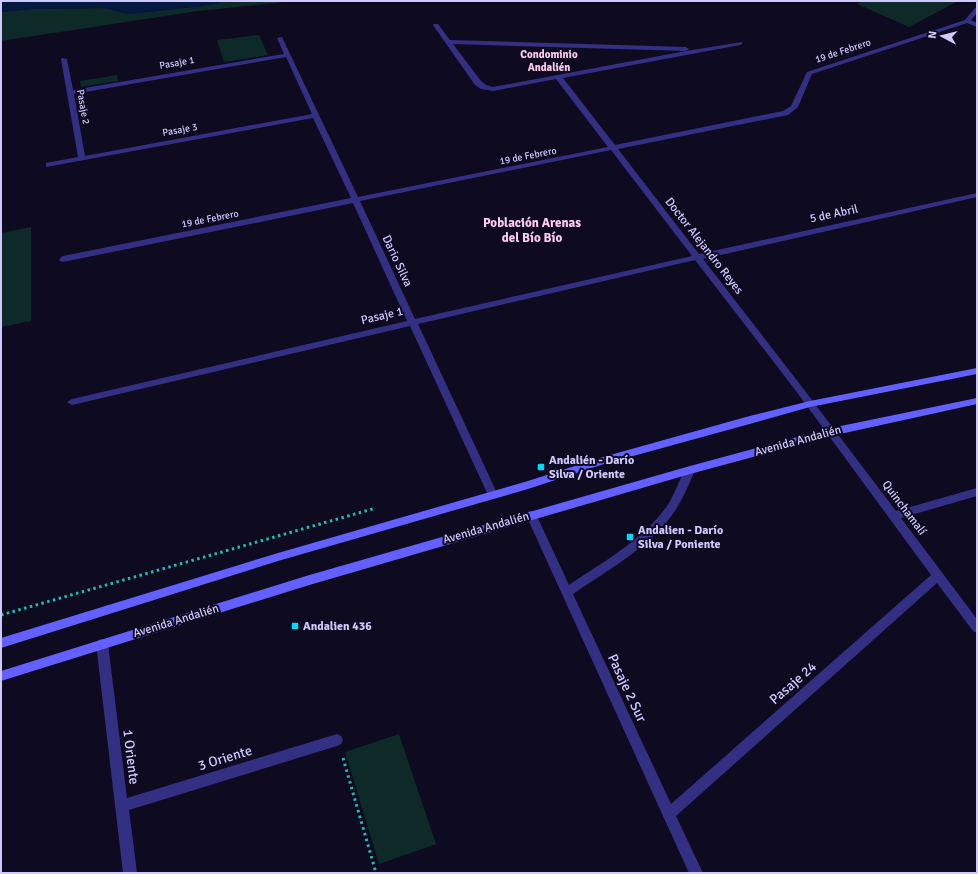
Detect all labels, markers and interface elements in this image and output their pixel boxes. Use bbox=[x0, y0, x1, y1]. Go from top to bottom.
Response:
north arrow bbox=[922, 16, 962, 56]
text: N bbox=[926, 30, 939, 39]
street label: 19 de Febrero bbox=[814, 36, 872, 66]
district label: Condominio Andalién bbox=[520, 48, 578, 74]
street label: Pasaje 1 bbox=[159, 54, 195, 72]
street label: Pasaje 2 bbox=[74, 89, 92, 125]
street label: Pasaje 3 bbox=[162, 121, 198, 139]
street label: 19 de Febrero bbox=[498, 145, 558, 167]
street label: Doctor Alejandro Reyes bbox=[662, 195, 746, 297]
street label: 5 de Abril bbox=[808, 201, 860, 226]
street label: 19 de Febrero bbox=[180, 208, 240, 230]
district label: Población Arenas del Bío Bío bbox=[483, 215, 581, 246]
street label: Dario Silva bbox=[379, 233, 415, 289]
street label: Pasaje 1 bbox=[360, 304, 404, 328]
street label: Avenida Andalién bbox=[753, 422, 843, 460]
place label: Andalién - Darío Silva / Oriente bbox=[549, 453, 634, 482]
marker: Andalién - Darío Silva / Oriente bbox=[536, 462, 546, 472]
street label: Quinchamalí bbox=[879, 478, 930, 539]
street label: Avenida Andalién bbox=[441, 509, 531, 547]
place label: Andalien - Darío Silva / Poniente bbox=[638, 523, 723, 552]
marker: Andalien - Darío Silva / Poniente bbox=[625, 532, 635, 542]
street label: Avenida Andalién bbox=[131, 601, 221, 641]
place label: Andalien 436 bbox=[303, 619, 372, 634]
marker: Andalien 436 bbox=[290, 621, 300, 631]
street label: Pasaje 2 Sur bbox=[604, 651, 651, 726]
street label: Pasaje 24 bbox=[766, 658, 820, 708]
street label: 1 Oriente bbox=[119, 728, 143, 786]
street label: 3 Oriente bbox=[196, 742, 254, 774]

